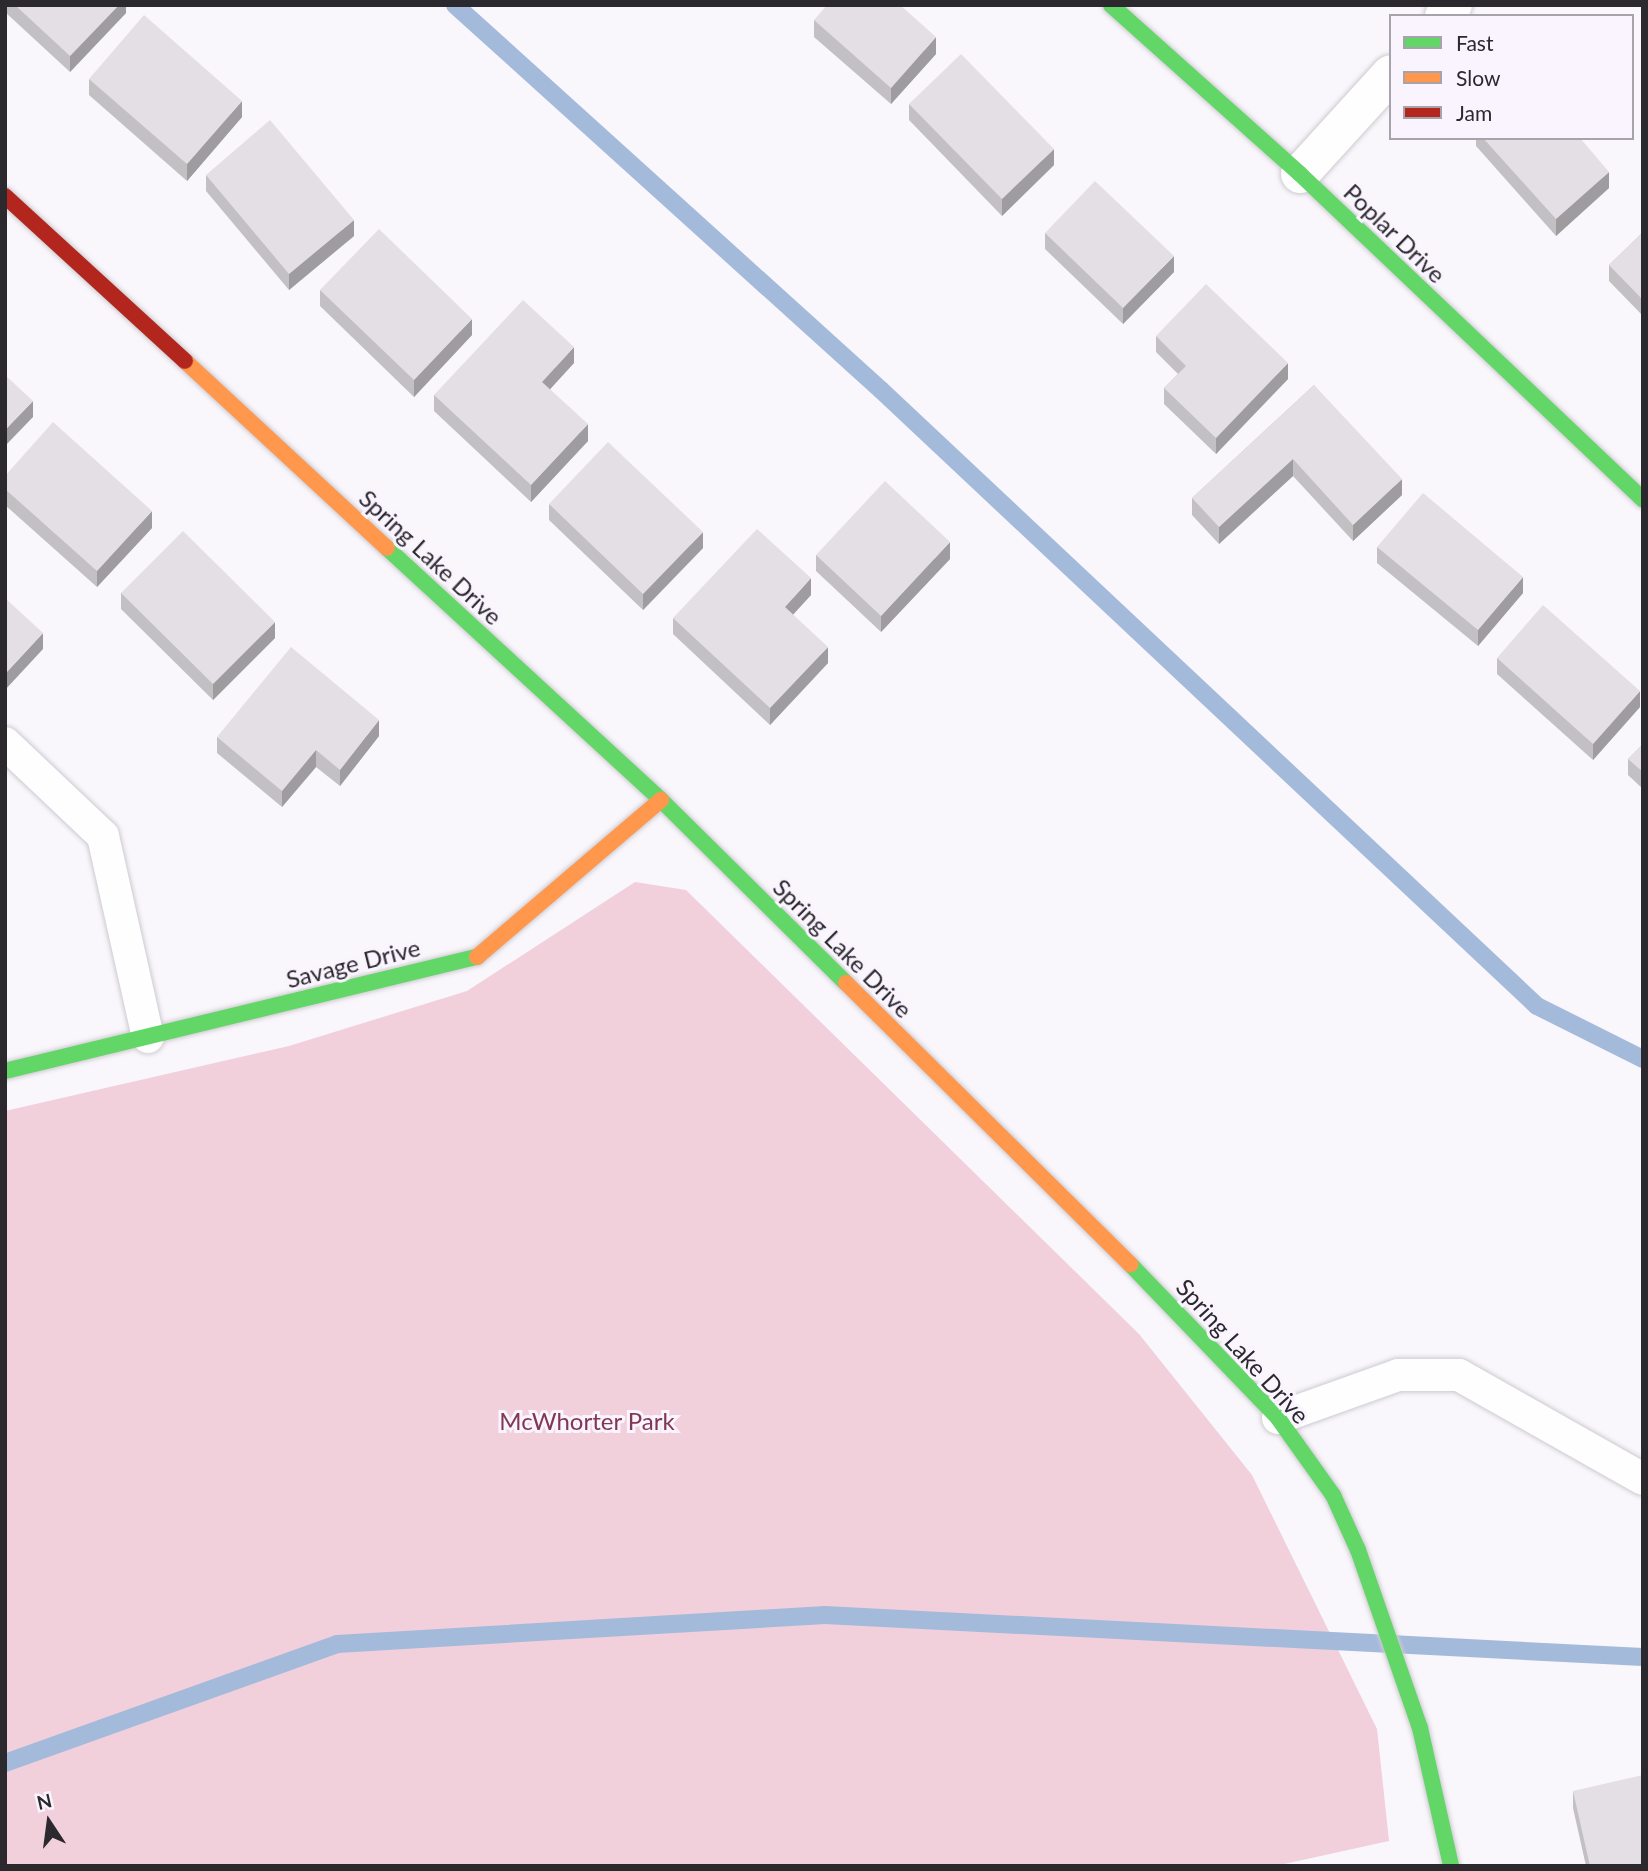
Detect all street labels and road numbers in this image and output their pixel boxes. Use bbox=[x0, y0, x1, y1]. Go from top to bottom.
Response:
street label: Poplar Drive bbox=[1338, 177, 1452, 289]
street label: Spring Lake Drive bbox=[354, 484, 508, 630]
street label: Spring Lake Drive bbox=[768, 873, 918, 1023]
street label: Savage Drive bbox=[283, 932, 423, 994]
street label: Spring Lake Drive bbox=[1171, 1273, 1315, 1429]

